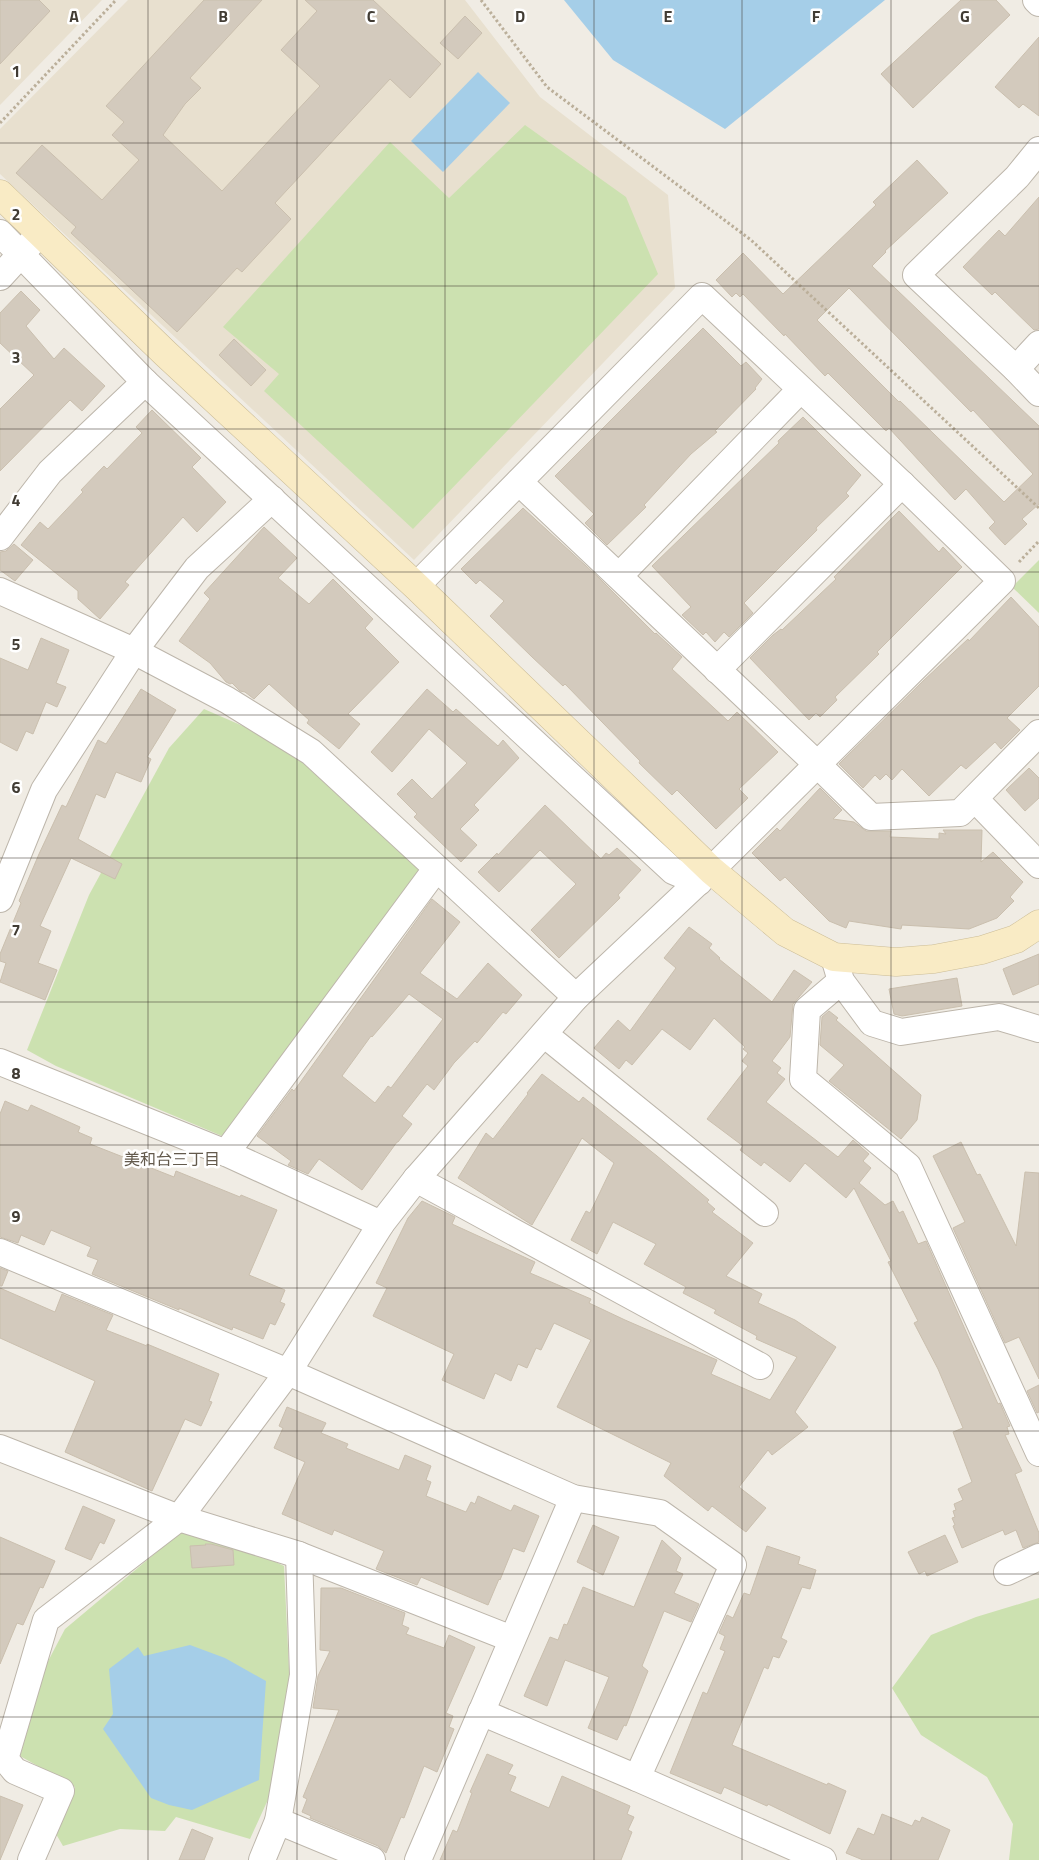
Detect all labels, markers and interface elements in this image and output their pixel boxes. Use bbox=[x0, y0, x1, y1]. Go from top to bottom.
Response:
text: A bbox=[69, 4, 79, 28]
text: B bbox=[218, 4, 228, 28]
text: C bbox=[367, 4, 376, 28]
text: D bbox=[515, 4, 525, 28]
text: E bbox=[664, 4, 673, 28]
text: F bbox=[812, 4, 821, 28]
text: G bbox=[960, 4, 970, 28]
text: 1 bbox=[12, 59, 20, 83]
text: 2 bbox=[12, 202, 20, 226]
text: 3 bbox=[12, 345, 20, 369]
text: 4 bbox=[12, 488, 21, 512]
text: 5 bbox=[12, 632, 21, 656]
text: 6 bbox=[12, 775, 21, 799]
text: 7 bbox=[12, 918, 20, 942]
text: 8 bbox=[12, 1061, 21, 1085]
district label: 美和台三丁目 bbox=[124, 1147, 220, 1171]
text: 9 bbox=[12, 1204, 21, 1228]

